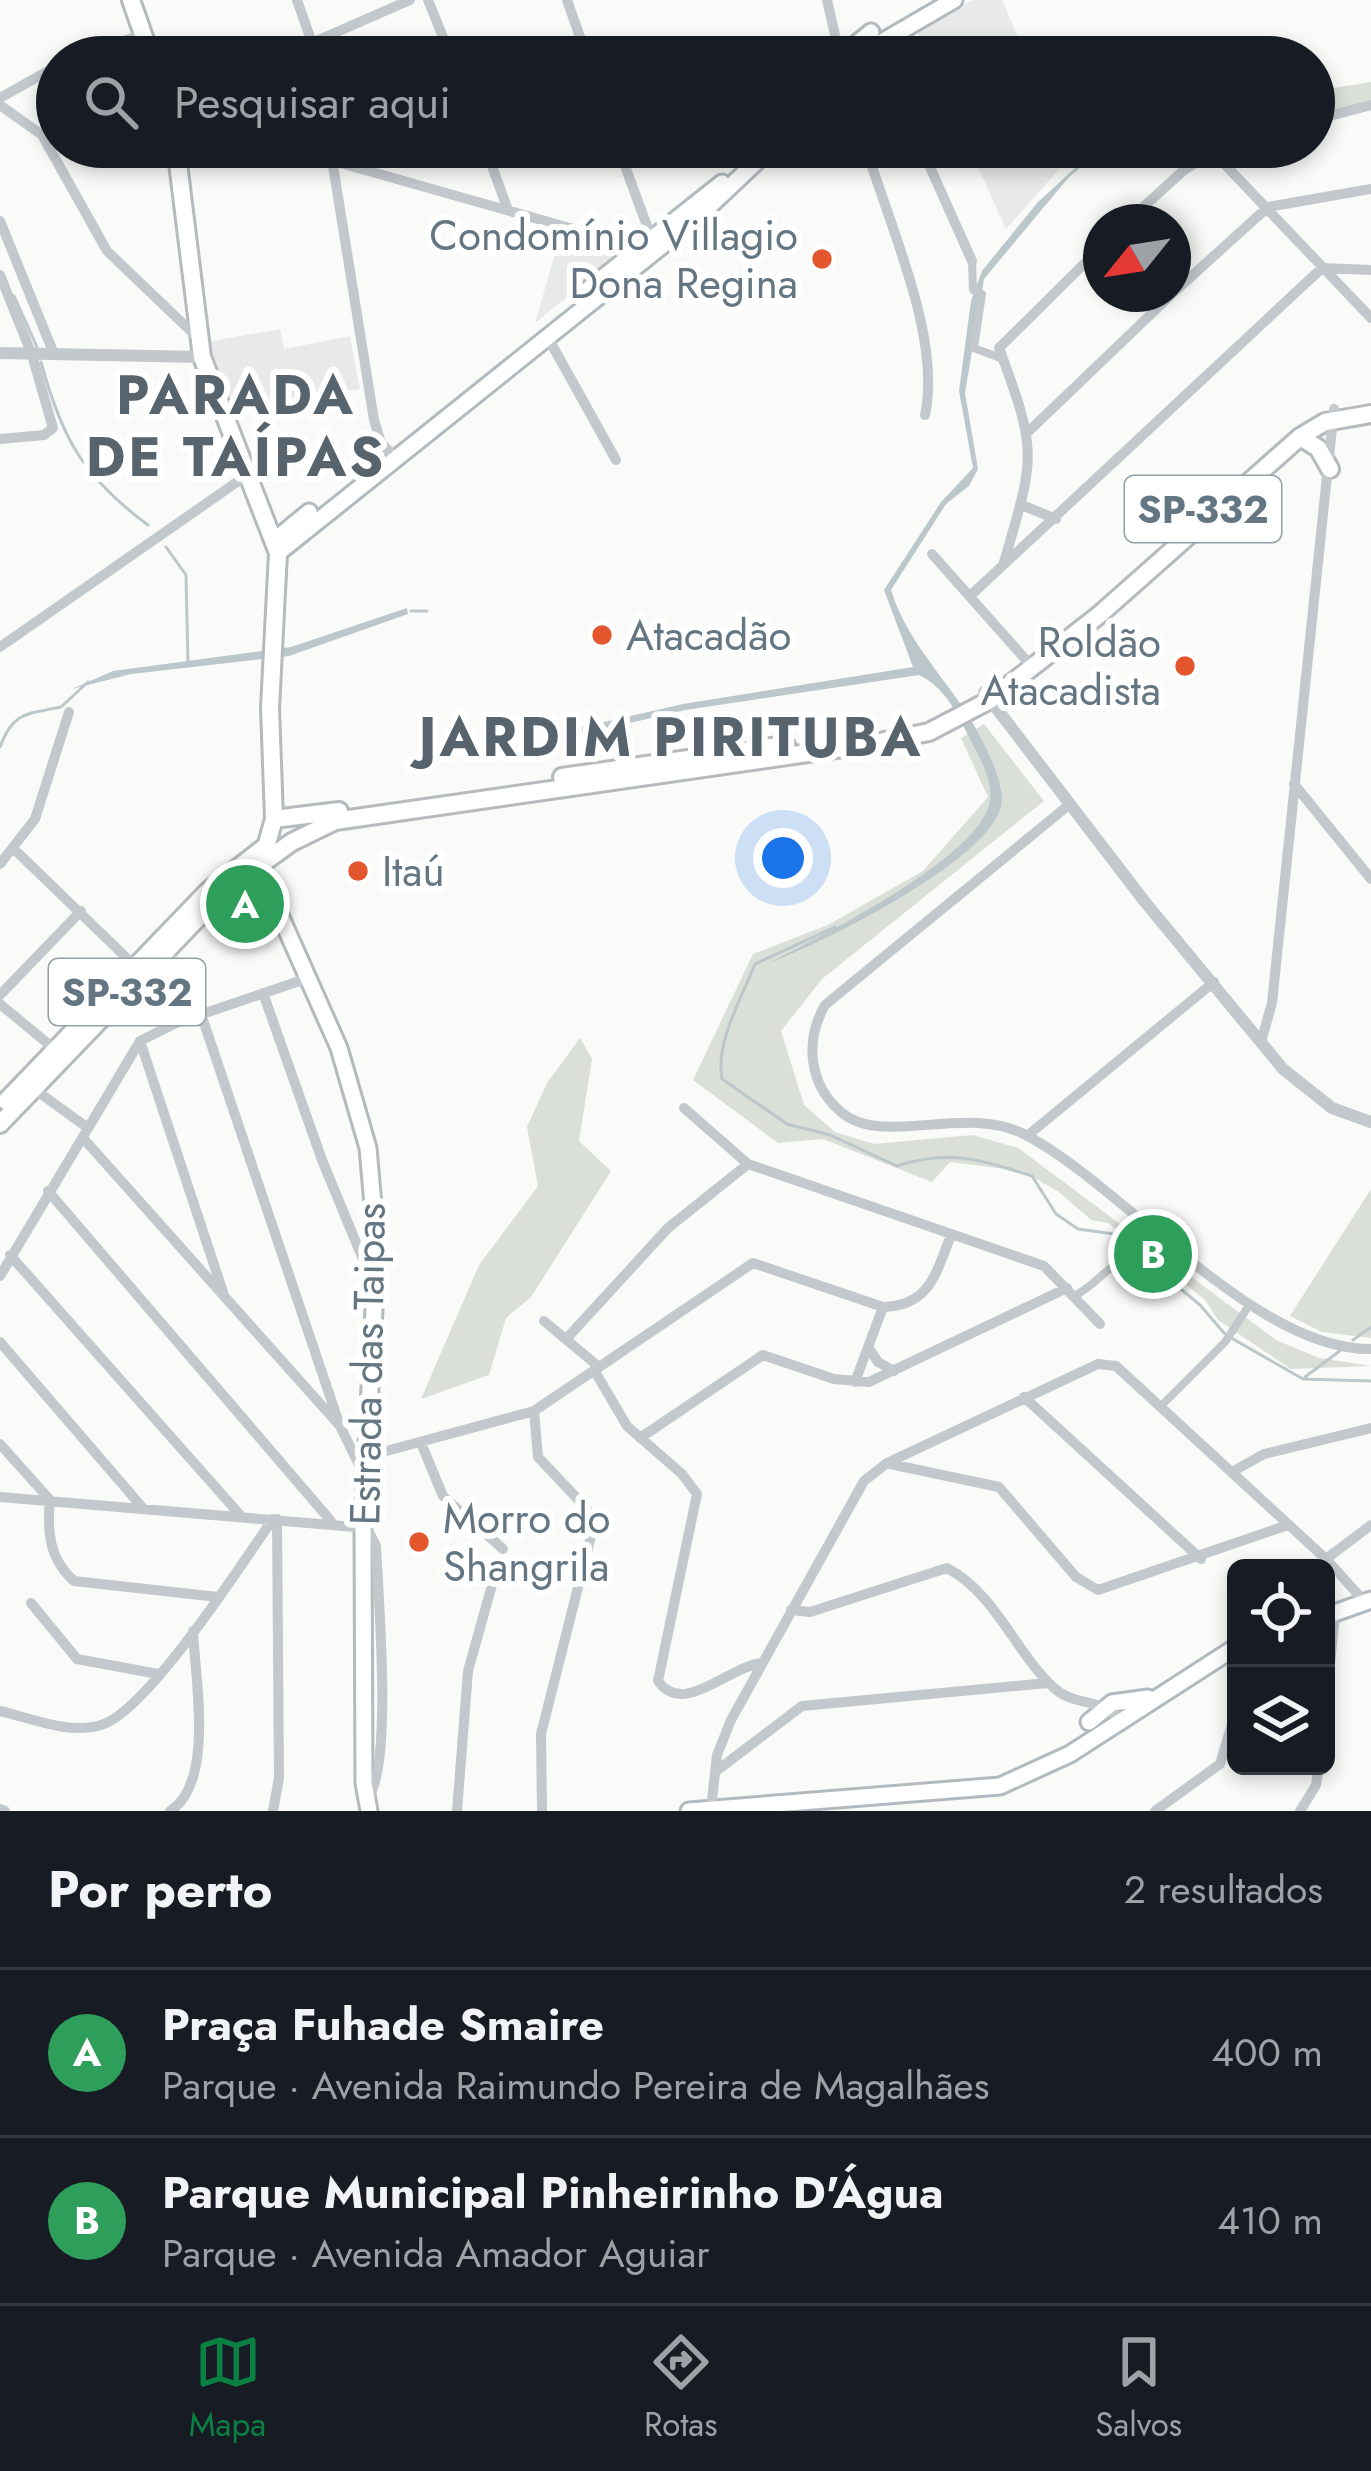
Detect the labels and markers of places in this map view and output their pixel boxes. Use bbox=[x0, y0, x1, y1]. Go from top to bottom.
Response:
place label: Condomínio Villagio Dona Regina bbox=[429, 205, 798, 314]
marker: Condomínio Villagio Dona Regina bbox=[809, 246, 835, 272]
place label: Atacadão bbox=[626, 605, 792, 666]
place label: Roldão Atacadista bbox=[981, 612, 1161, 721]
marker: Atacadão bbox=[589, 622, 615, 648]
marker: Roldão Atacadista bbox=[1172, 653, 1198, 679]
place label: Itaú bbox=[382, 841, 445, 902]
marker: Itaú bbox=[345, 858, 371, 884]
pin: A bbox=[206, 859, 284, 949]
pin: B bbox=[1114, 1209, 1192, 1299]
place label: Morro do Shangrila bbox=[443, 1488, 611, 1597]
marker: Morro do Shangrila bbox=[406, 1529, 432, 1555]

